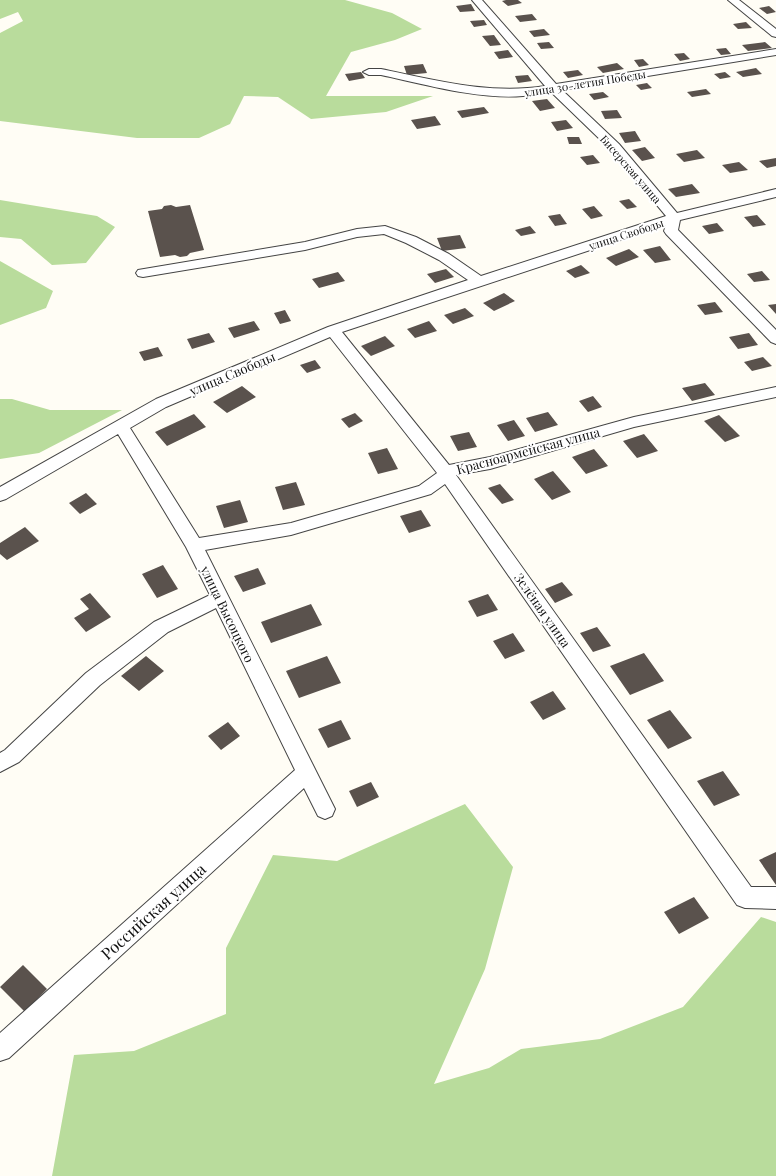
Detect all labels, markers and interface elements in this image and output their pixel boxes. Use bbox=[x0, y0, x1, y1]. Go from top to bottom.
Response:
street label: улица 30-летия Победы bbox=[522, 66, 647, 100]
street label: Бисерская улица bbox=[597, 132, 665, 207]
street label: улица Свободы bbox=[586, 215, 666, 253]
street label: улица Свободы bbox=[186, 347, 278, 399]
street label: Красноармейская улица bbox=[454, 423, 602, 477]
street label: улица Высоцкого bbox=[197, 562, 259, 665]
street label: Зелёная улица bbox=[511, 569, 575, 651]
street label: Российская улица bbox=[96, 858, 210, 964]

